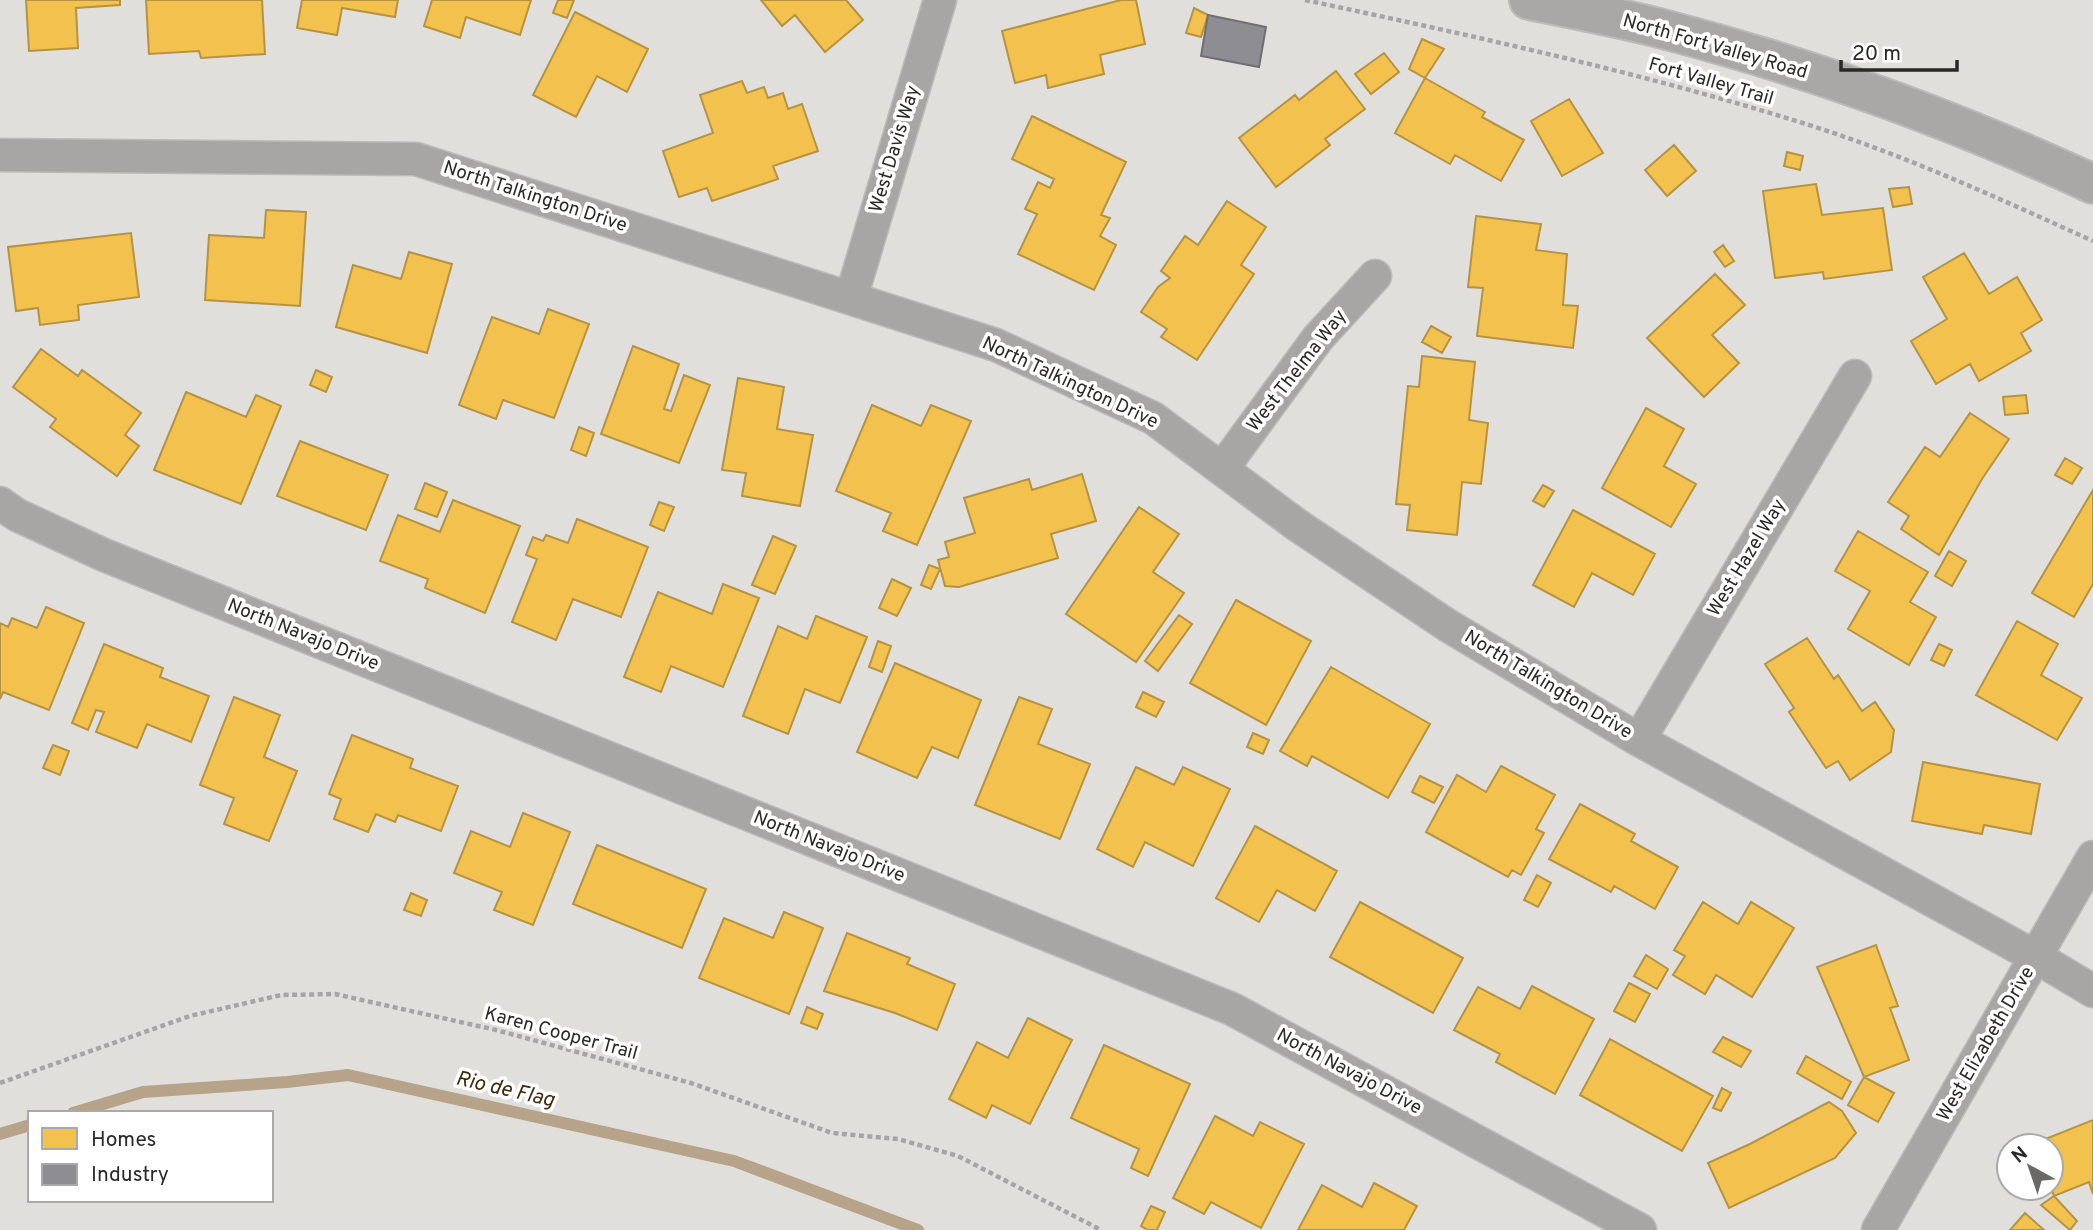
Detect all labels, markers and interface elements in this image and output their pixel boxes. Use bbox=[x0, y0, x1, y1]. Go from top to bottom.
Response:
street label: North Fort Valley Road bbox=[1620, 9, 1810, 85]
scale bar bbox=[1841, 28, 1956, 72]
text: 20 m bbox=[1852, 41, 1901, 68]
street label: Fort Valley Trail bbox=[1646, 53, 1776, 111]
street label: West Davis Way bbox=[864, 83, 926, 215]
street label: North Talkington Drive bbox=[440, 156, 630, 238]
street label: West Thelma Way bbox=[1242, 305, 1352, 437]
street label: North Talkington Drive bbox=[978, 332, 1162, 434]
street label: West Hazel Way bbox=[1702, 495, 1792, 621]
street label: North Navajo Drive bbox=[224, 594, 382, 676]
street label: North Talkington Drive bbox=[1460, 625, 1636, 745]
street label: North Navajo Drive bbox=[750, 806, 908, 888]
street label: West Elizabeth Drive bbox=[1932, 962, 2040, 1126]
street label: Karen Cooper Trail bbox=[482, 1002, 640, 1066]
street label: North Navajo Drive bbox=[1272, 1024, 1426, 1120]
water label: Rio de Flag bbox=[453, 1066, 558, 1115]
legend bbox=[28, 1111, 273, 1202]
text: Homes bbox=[91, 1127, 156, 1154]
north arrow bbox=[1995, 1132, 2065, 1202]
text: N bbox=[2007, 1142, 2033, 1169]
text: Industry bbox=[91, 1162, 169, 1189]

